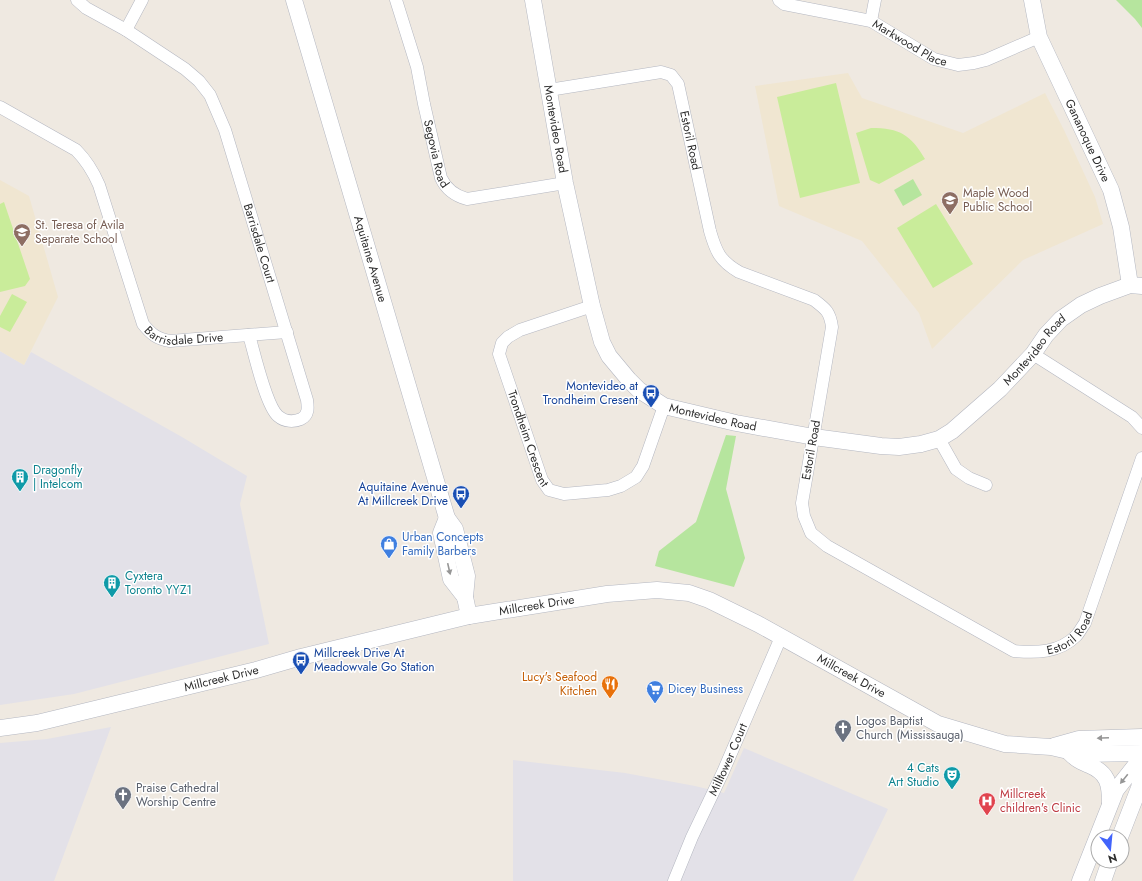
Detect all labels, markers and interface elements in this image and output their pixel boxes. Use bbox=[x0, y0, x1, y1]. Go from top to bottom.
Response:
street label: Markwood Place bbox=[869, 15, 949, 71]
street label: Montevideo Road bbox=[539, 84, 572, 174]
street label: Gananoque Drive bbox=[1060, 96, 1115, 185]
street label: Estoril Road bbox=[675, 109, 706, 172]
street label: Segovia Road bbox=[419, 118, 454, 192]
place label: Maple Wood Public School bbox=[963, 184, 1032, 216]
school or university icon: Maple Wood Public School bbox=[940, 190, 960, 215]
street label: Barrisdale Court bbox=[239, 201, 280, 285]
street label: Aquitaine Avenue bbox=[349, 213, 392, 304]
place label: St. Teresa of Avila Separate School bbox=[35, 216, 125, 248]
school or university icon: St. Teresa of Avila Separate School bbox=[12, 222, 32, 247]
street label: Montevideo Road bbox=[999, 309, 1069, 389]
street label: Barrisdale Drive bbox=[140, 322, 224, 350]
place label: Montevideo at Trondheim Cresent bbox=[543, 377, 638, 409]
bus stop icon: Montevideo at Trondheim Cresent bbox=[641, 383, 661, 408]
street label: Trondheim Crescent bbox=[503, 388, 553, 491]
street label: Montevideo Road bbox=[667, 399, 758, 436]
street label: Estoril Road bbox=[797, 419, 825, 481]
place label: Dragonfly | Intelcom bbox=[33, 461, 83, 493]
building icon: Dragonfly | Intelcom bbox=[10, 467, 30, 492]
place label: Aquitaine Avenue At Millcreek Drive bbox=[358, 478, 448, 510]
bus stop icon: Aquitaine Avenue At Millcreek Drive bbox=[451, 484, 471, 509]
place label: Urban Concepts Family Barbers bbox=[402, 528, 484, 560]
shop icon: Urban Concepts Family Barbers bbox=[379, 534, 399, 559]
one-way arrow bbox=[446, 563, 452, 575]
place label: Cyxtera Toronto YYZ1 bbox=[125, 567, 192, 599]
building icon: Cyxtera Toronto YYZ1 bbox=[102, 573, 122, 598]
street label: Millcreek Drive bbox=[498, 590, 576, 620]
street label: Estoril Road bbox=[1045, 609, 1097, 659]
place label: Millcreek Drive At Meadowvale Go Station bbox=[314, 644, 435, 676]
bus stop icon: Millcreek Drive At Meadowvale Go Station bbox=[291, 650, 311, 675]
street label: Millcreek Drive bbox=[814, 650, 889, 702]
street label: Millcreek Drive bbox=[182, 661, 260, 696]
place label: Lucy's Seafood Kitchen bbox=[522, 668, 597, 700]
restaurant icon: Lucy's Seafood Kitchen bbox=[600, 674, 620, 699]
supermarket icon: Dicey Business bbox=[645, 679, 665, 704]
place label: Dicey Business bbox=[668, 680, 743, 698]
place label: Logos Baptist Church (Mississauga) bbox=[856, 712, 964, 744]
church icon: Logos Baptist Church (Mississauga) bbox=[833, 718, 853, 743]
street label: Milltower Court bbox=[704, 720, 752, 799]
one-way arrow bbox=[1097, 735, 1109, 742]
place label: 4 Cats Art Studio bbox=[888, 759, 939, 791]
theatre icon: 4 Cats Art Studio bbox=[942, 765, 962, 790]
one-way arrow bbox=[1120, 774, 1129, 785]
place label: Praise Cathedral Worship Centre bbox=[136, 779, 219, 811]
church icon: Praise Cathedral Worship Centre bbox=[113, 785, 133, 810]
place label: Millcreek children's Clinic bbox=[1000, 785, 1081, 817]
hospital icon: Millcreek children's Clinic bbox=[977, 791, 997, 816]
north arrow bbox=[1090, 829, 1130, 869]
text: N bbox=[1106, 850, 1119, 868]

